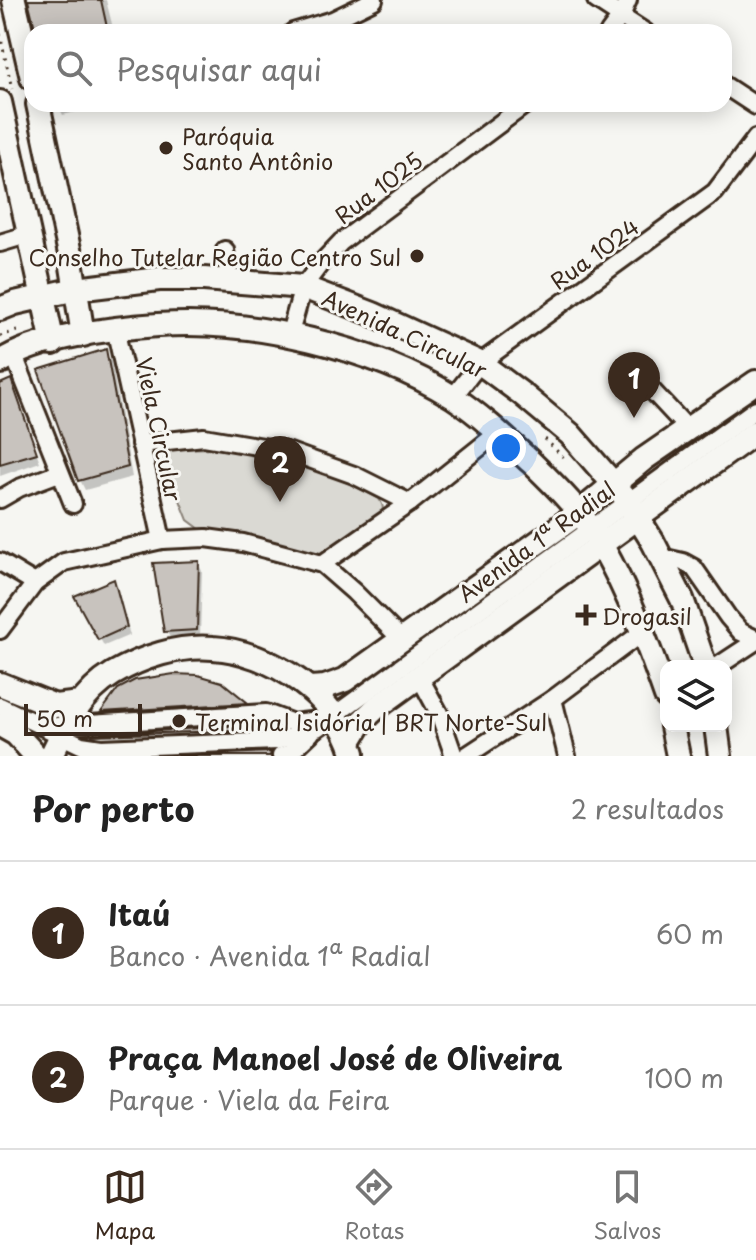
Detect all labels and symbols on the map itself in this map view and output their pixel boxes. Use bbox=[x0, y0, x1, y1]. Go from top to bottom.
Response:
place label: Paróquia Santo Antônio bbox=[182, 119, 333, 177]
marker: Paróquia Santo Antônio bbox=[157, 139, 175, 157]
street label: Rua 1025 bbox=[327, 143, 429, 231]
street label: Rua 1024 bbox=[543, 209, 645, 297]
place label: Conselho Tutelar Região Centro Sul bbox=[28, 240, 401, 273]
marker: Conselho Tutelar Região Centro Sul bbox=[408, 247, 426, 265]
street label: Avenida Circular bbox=[317, 280, 493, 386]
pin: 1 bbox=[608, 352, 660, 418]
street label: Viela Circular bbox=[129, 354, 191, 504]
your location bbox=[486, 428, 526, 468]
pin: 2 bbox=[254, 436, 306, 502]
street label: Avenida 1ª Radial bbox=[451, 473, 621, 609]
place label: Drogasil bbox=[602, 599, 692, 632]
marker: Drogasil bbox=[577, 606, 595, 624]
scale bar bbox=[24, 700, 142, 736]
place label: Terminal Isidória | BRT Norte-Sul bbox=[195, 705, 547, 738]
marker: Terminal Isidória | BRT Norte-Sul bbox=[170, 712, 188, 730]

